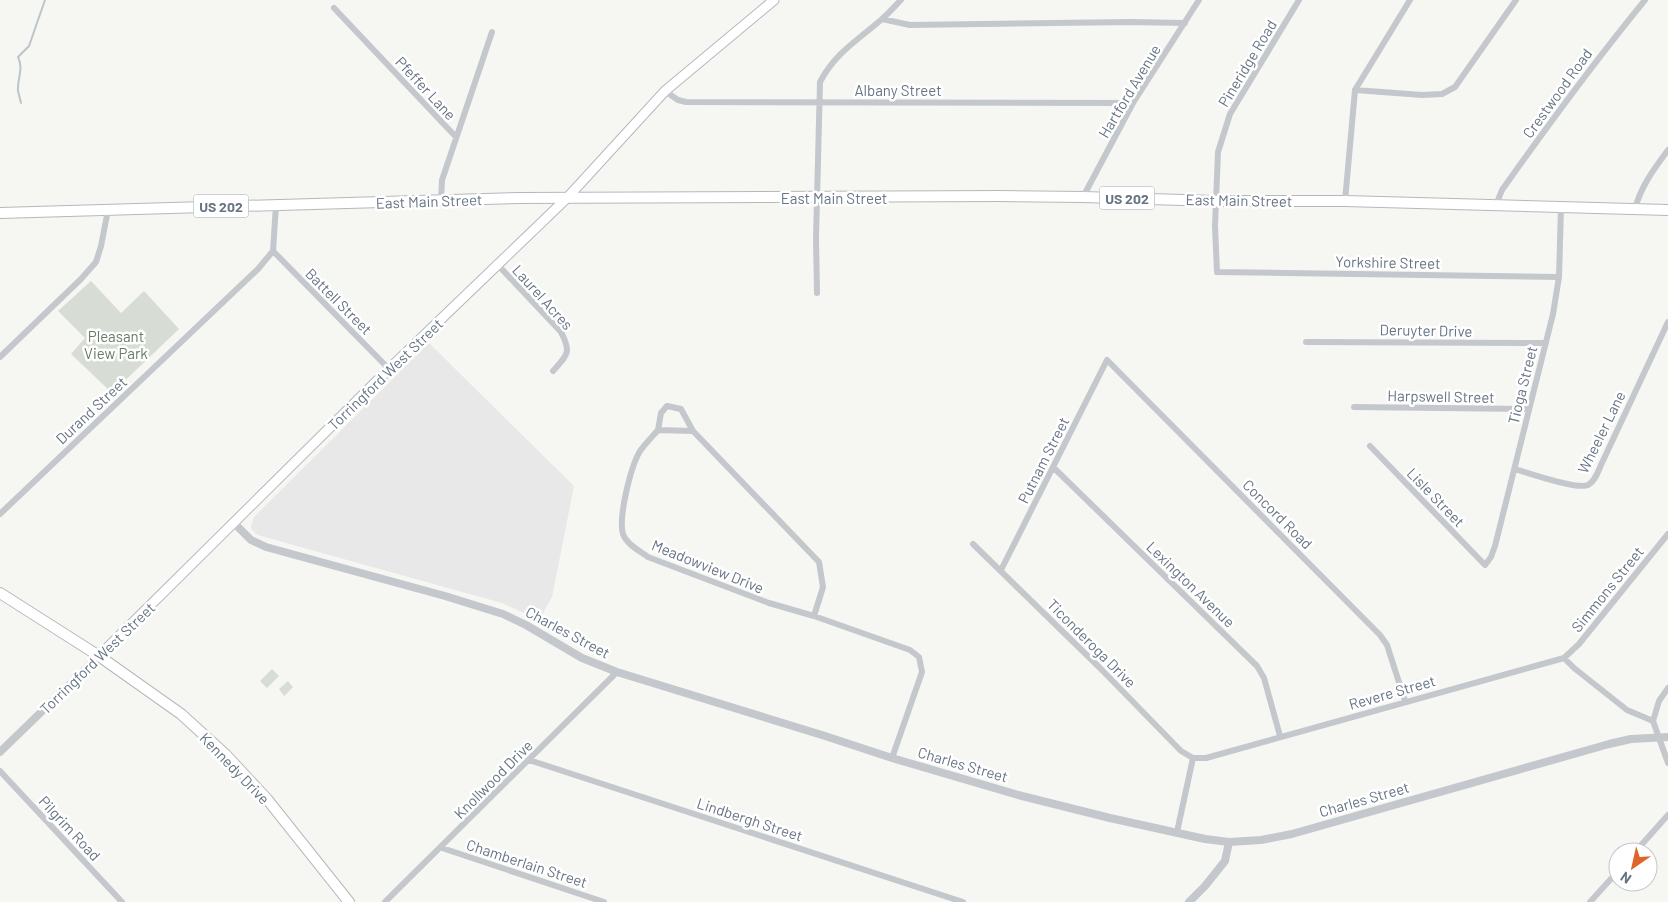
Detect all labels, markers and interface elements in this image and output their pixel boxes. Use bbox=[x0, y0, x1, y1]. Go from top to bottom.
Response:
street label: Pineridge Road bbox=[1214, 16, 1280, 110]
street label: Hartford Avenue bbox=[1094, 41, 1164, 141]
street label: Crestwood Road bbox=[1518, 45, 1596, 141]
street label: Pfeffer Lane bbox=[392, 53, 460, 123]
street label: Albany Street bbox=[854, 81, 942, 99]
road number: US 202 bbox=[1100, 187, 1154, 210]
street label: East Main Street bbox=[781, 189, 887, 207]
street label: East Main Street bbox=[375, 190, 483, 212]
street label: East Main Street bbox=[1186, 190, 1292, 210]
road number: US 202 bbox=[194, 195, 248, 218]
street label: Yorkshire Street bbox=[1335, 252, 1441, 272]
street label: Laurel Acres bbox=[509, 261, 577, 333]
street label: Battell Street bbox=[302, 264, 376, 338]
street label: Torringford West Street bbox=[324, 314, 446, 434]
street label: Deruyter Drive bbox=[1379, 320, 1473, 340]
park label: Pleasant View Park bbox=[84, 327, 148, 362]
street label: Tioga Street bbox=[1504, 344, 1540, 426]
street label: Durand Street bbox=[52, 373, 130, 447]
street label: Harpswell Street bbox=[1387, 386, 1495, 406]
street label: Wheeler Lane bbox=[1573, 388, 1629, 476]
street label: Putnam Street bbox=[1014, 414, 1072, 506]
street label: Lisle Street bbox=[1403, 464, 1469, 530]
street label: Concord Road bbox=[1239, 475, 1317, 553]
street label: Meadowview Drive bbox=[649, 535, 767, 597]
street label: Lexington Avenue bbox=[1143, 537, 1239, 631]
street label: Simmons Street bbox=[1567, 543, 1647, 635]
street label: Ticonderoga Drive bbox=[1044, 595, 1140, 691]
street label: Torringford West Street bbox=[36, 598, 158, 718]
street label: Charles Street bbox=[523, 602, 613, 662]
street label: Revere Street bbox=[1347, 671, 1437, 713]
street label: Kennedy Drive bbox=[196, 728, 274, 808]
street label: Knollwood Drive bbox=[450, 736, 536, 822]
street label: Charles Street bbox=[916, 743, 1010, 785]
street label: Charles Street bbox=[1317, 778, 1411, 820]
street label: Pilgrim Road bbox=[35, 792, 105, 864]
street label: Lindbergh Street bbox=[695, 793, 805, 845]
street label: Chamberlain Street bbox=[464, 835, 590, 891]
north arrow bbox=[1608, 842, 1658, 892]
text: N bbox=[1617, 869, 1634, 888]

